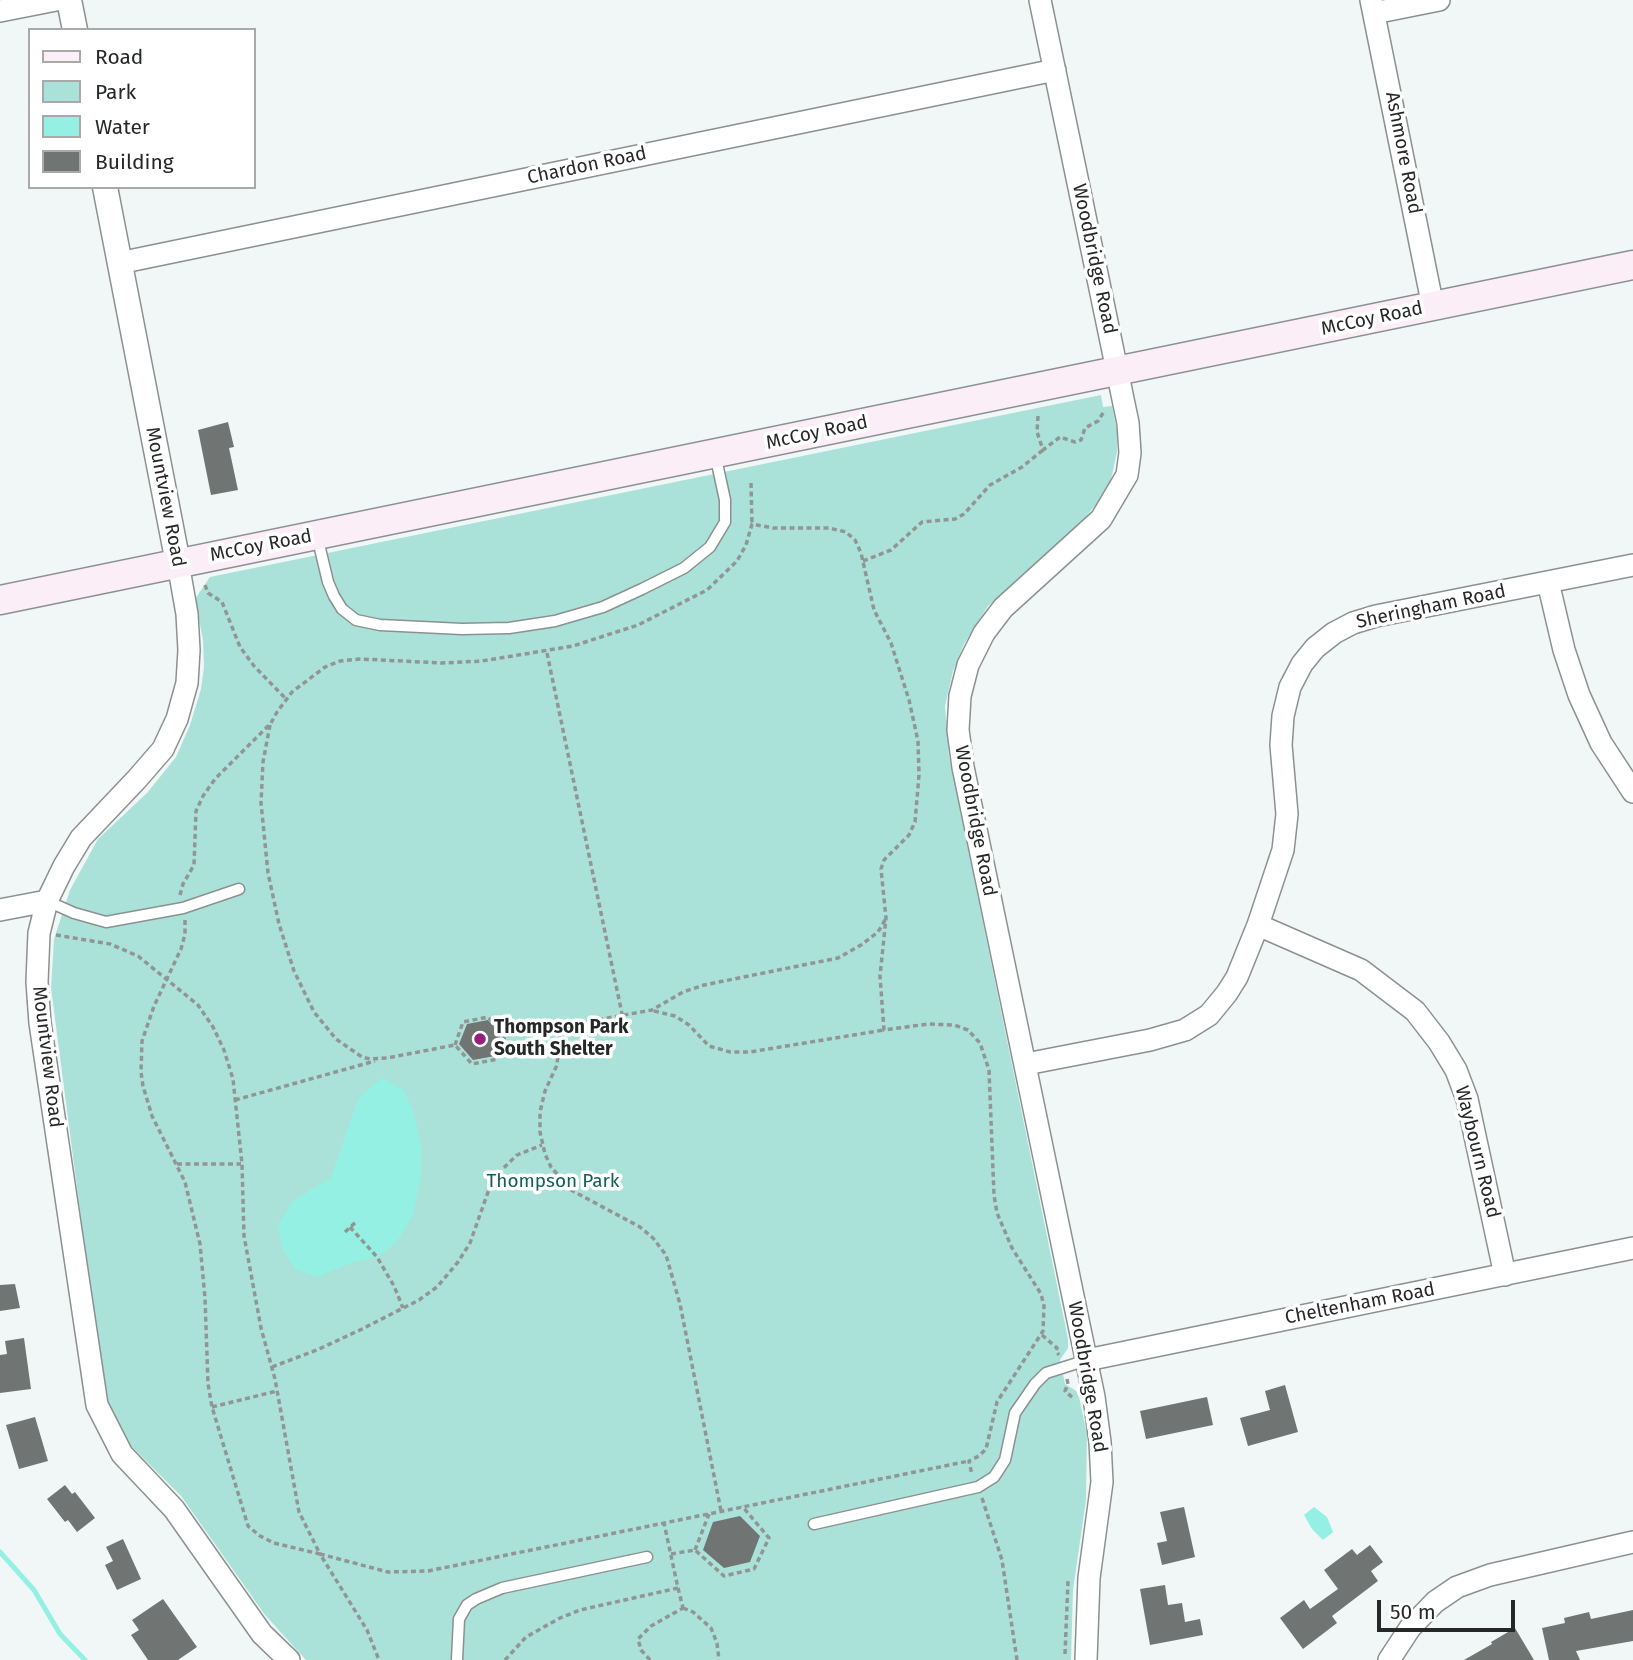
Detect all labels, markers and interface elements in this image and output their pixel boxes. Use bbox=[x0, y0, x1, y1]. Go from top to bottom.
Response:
legend bbox=[28, 28, 256, 189]
text: Road bbox=[95, 44, 143, 70]
text: Park bbox=[95, 79, 136, 105]
street label: Ashmore Road bbox=[1380, 90, 1426, 216]
text: Water bbox=[95, 114, 150, 140]
street label: Chardon Road bbox=[525, 142, 649, 190]
text: Building bbox=[95, 149, 174, 175]
street label: Woodbridge Road bbox=[1067, 182, 1121, 336]
street label: McCoy Road bbox=[1319, 297, 1425, 341]
street label: McCoy Road bbox=[764, 411, 870, 455]
street label: Mountview Road bbox=[140, 425, 190, 569]
street label: McCoy Road bbox=[208, 525, 314, 567]
street label: Sheringham Road bbox=[1354, 580, 1508, 634]
street label: Woodbridge Road bbox=[949, 744, 1001, 898]
street label: Mountview Road bbox=[27, 985, 67, 1129]
place label: Thompson Park South Shelter bbox=[494, 1017, 628, 1061]
marker: Thompson Park South Shelter bbox=[472, 1031, 488, 1047]
street label: Waybourn Road bbox=[1450, 1084, 1504, 1220]
park label: Thompson Park bbox=[486, 1171, 620, 1193]
street label: Cheltenham Road bbox=[1283, 1278, 1437, 1330]
street label: Woodbridge Road bbox=[1062, 1300, 1112, 1454]
scale bar bbox=[1381, 1586, 1519, 1630]
text: 50 m bbox=[1390, 1599, 1436, 1625]

